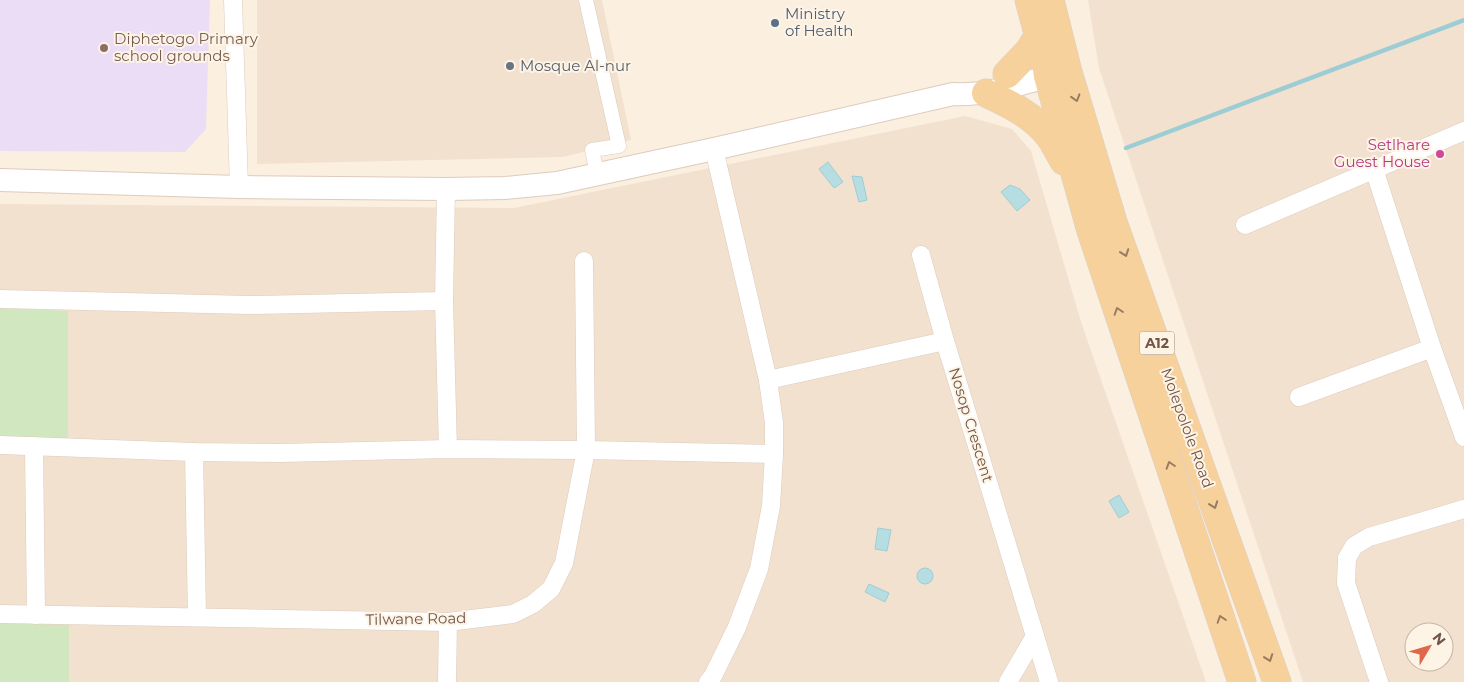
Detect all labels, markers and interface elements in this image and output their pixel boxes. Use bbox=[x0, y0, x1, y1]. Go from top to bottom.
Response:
place label: Ministry of Health bbox=[785, 4, 853, 40]
marker: Ministry of Health bbox=[769, 17, 781, 29]
place label: Diphetogo Primary school grounds bbox=[114, 29, 259, 65]
marker: Diphetogo Primary school grounds bbox=[98, 42, 110, 54]
place label: Mosque Al-nur bbox=[520, 56, 631, 75]
marker: Mosque Al-nur bbox=[504, 60, 516, 72]
one-way arrow bbox=[1070, 93, 1080, 102]
place label: Setlhare Guest House bbox=[1334, 135, 1430, 171]
marker: Setlhare Guest House bbox=[1434, 148, 1446, 160]
one-way arrow bbox=[1119, 248, 1129, 257]
one-way arrow bbox=[1114, 307, 1124, 316]
road number: A12 bbox=[1140, 332, 1174, 354]
street label: Nosop Crescent bbox=[945, 365, 998, 484]
street label: Molepolole Road bbox=[1157, 365, 1218, 490]
one-way arrow bbox=[1165, 461, 1175, 470]
one-way arrow bbox=[1208, 500, 1218, 509]
street label: Tilwane Road bbox=[365, 608, 467, 629]
one-way arrow bbox=[1217, 615, 1227, 624]
north arrow bbox=[1404, 622, 1454, 672]
text: N bbox=[1429, 629, 1450, 649]
one-way arrow bbox=[1263, 653, 1273, 662]

